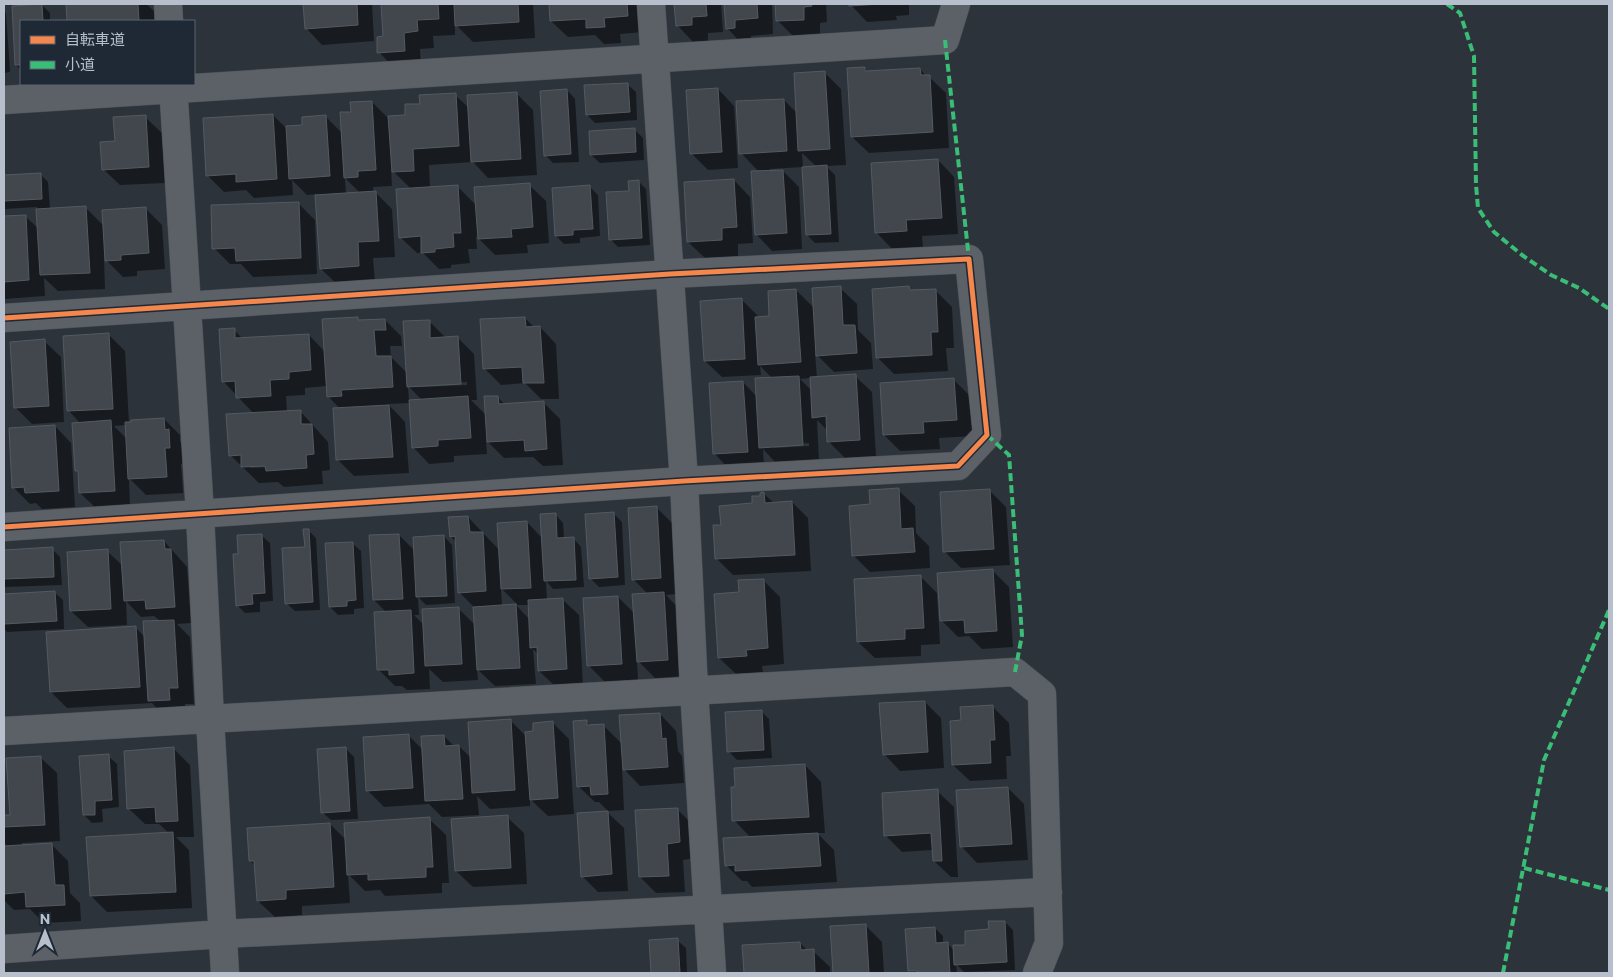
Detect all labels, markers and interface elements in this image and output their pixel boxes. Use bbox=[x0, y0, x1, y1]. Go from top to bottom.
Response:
legend bbox=[20, 20, 195, 85]
text: 自転車道 bbox=[65, 30, 125, 48]
text: 小道 bbox=[65, 55, 95, 73]
north arrow bbox=[20, 907, 70, 957]
text: N bbox=[40, 910, 50, 927]

